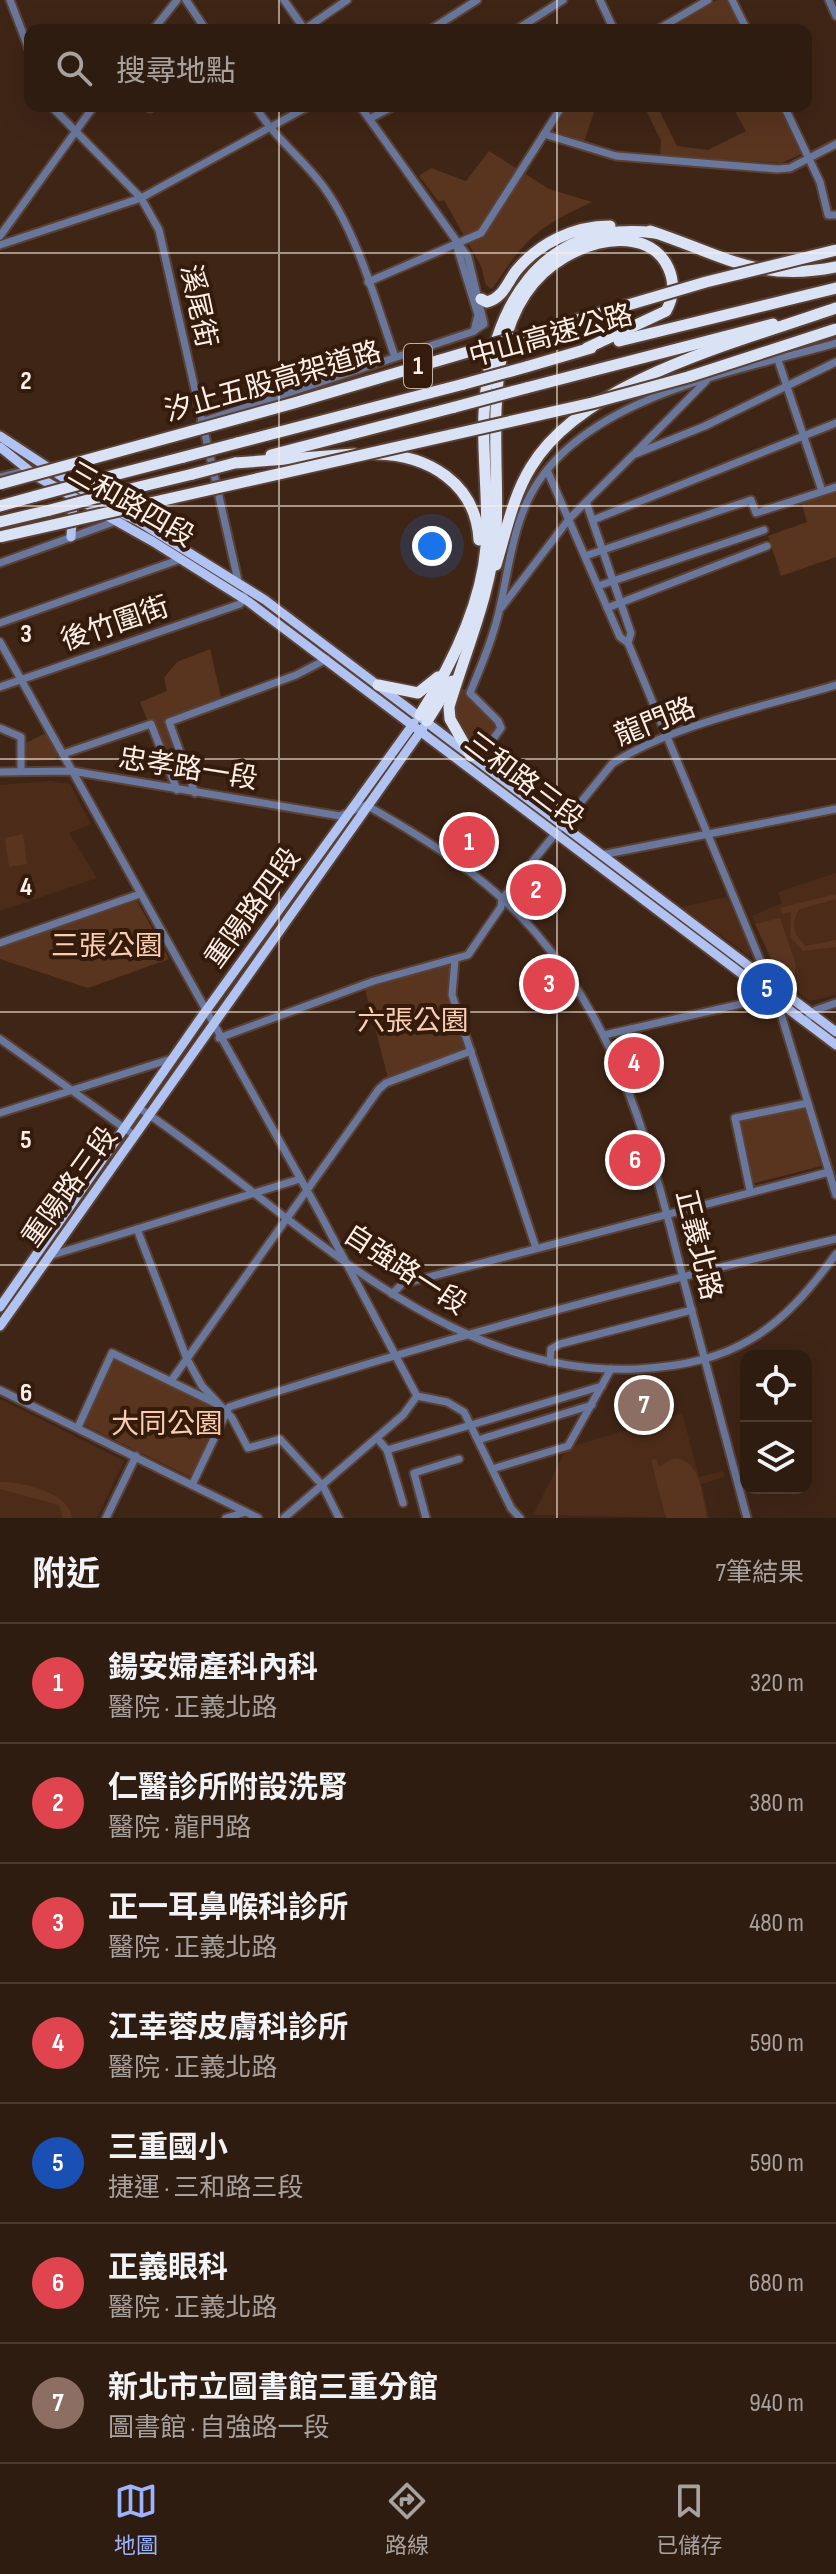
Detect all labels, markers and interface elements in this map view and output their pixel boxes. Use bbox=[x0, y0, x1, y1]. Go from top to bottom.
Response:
search box bbox=[24, 24, 812, 112]
icon: search bbox=[52, 46, 96, 90]
text: 搜尋地點 bbox=[116, 54, 236, 90]
street label: 溪尾街 bbox=[173, 261, 223, 351]
street label: 中山高速公路 bbox=[466, 298, 636, 374]
street label: 汐止五股高架道路 bbox=[161, 335, 385, 429]
road number: 1 bbox=[404, 344, 432, 388]
text: 2 bbox=[20, 366, 32, 397]
street label: 三和路四段 bbox=[62, 456, 200, 554]
your location bbox=[412, 526, 452, 566]
street label: 後竹圍街 bbox=[57, 590, 173, 658]
text: 3 bbox=[20, 619, 32, 650]
street label: 龍門路 bbox=[610, 691, 700, 753]
street label: 三和路三段 bbox=[458, 726, 590, 836]
street label: 忠孝路一段 bbox=[116, 742, 260, 796]
pin: 1 bbox=[443, 812, 495, 872]
street label: 重陽路四段 bbox=[199, 842, 307, 974]
pin: 2 bbox=[510, 860, 562, 920]
text: 4 bbox=[20, 872, 32, 903]
park label: 三張公園 bbox=[51, 930, 163, 963]
pin: 3 bbox=[523, 954, 575, 1014]
pin: 5 bbox=[741, 959, 793, 1019]
park label: 六張公園 bbox=[357, 1005, 469, 1038]
pin: 4 bbox=[608, 1033, 660, 1093]
street label: 重陽路三段 bbox=[16, 1121, 124, 1253]
text: 5 bbox=[20, 1125, 32, 1156]
pin: 6 bbox=[609, 1130, 661, 1190]
street label: 正義北路 bbox=[668, 1187, 728, 1303]
street label: 自強路一段 bbox=[337, 1218, 473, 1322]
map controls bbox=[740, 1350, 812, 1494]
button: locate bbox=[740, 1350, 812, 1422]
pin: 7 bbox=[618, 1375, 670, 1435]
text: 6 bbox=[20, 1378, 32, 1409]
park label: 大同公園 bbox=[111, 1408, 223, 1441]
button: layers bbox=[740, 1422, 812, 1494]
text: 附近 bbox=[32, 1554, 100, 1595]
text: 7筆結果 bbox=[716, 1558, 804, 1589]
text: 鍚安婦產科內科 bbox=[108, 1650, 318, 1686]
text: 1 bbox=[53, 1668, 63, 1699]
text: 320 m bbox=[750, 1668, 804, 1699]
text: 醫院 · 正義北路 bbox=[108, 1693, 277, 1724]
text: 仁醫診所附設洗腎 bbox=[108, 1770, 348, 1806]
text: 2 bbox=[52, 1788, 64, 1819]
text: 380 m bbox=[749, 1788, 804, 1819]
text: 醫院 · 龍門路 bbox=[108, 1813, 251, 1844]
text: 正一耳鼻喉科診所 bbox=[108, 1890, 348, 1926]
text: 3 bbox=[52, 1908, 64, 1939]
text: 480 m bbox=[749, 1908, 804, 1939]
text: 醫院 · 正義北路 bbox=[108, 1933, 277, 1964]
text: 江幸蓉皮膚科診所 bbox=[108, 2010, 348, 2046]
text: 4 bbox=[52, 2028, 64, 2059]
text: 590 m bbox=[750, 2028, 804, 2059]
text: 醫院 · 正義北路 bbox=[108, 2053, 277, 2084]
text: 三重國小 bbox=[108, 2130, 228, 2166]
text: 5 bbox=[52, 2148, 64, 2179]
text: 590 m bbox=[750, 2148, 804, 2179]
text: 捷運 · 三和路三段 bbox=[108, 2173, 303, 2204]
text: 正義眼科 bbox=[108, 2250, 228, 2286]
text: 6 bbox=[52, 2268, 64, 2299]
text: 680 m bbox=[749, 2268, 804, 2299]
text: 醫院 · 正義北路 bbox=[108, 2293, 277, 2324]
text: 新北市立圖書館三重分館 bbox=[108, 2370, 438, 2406]
text: 7 bbox=[52, 2388, 64, 2419]
text: 940 m bbox=[749, 2388, 804, 2419]
text: 圖書館 · 自強路一段 bbox=[108, 2413, 329, 2444]
tab: 地圖 bbox=[114, 2479, 158, 2560]
tab: 路線 bbox=[385, 2479, 429, 2560]
tab: 已儲存 bbox=[656, 2479, 722, 2560]

